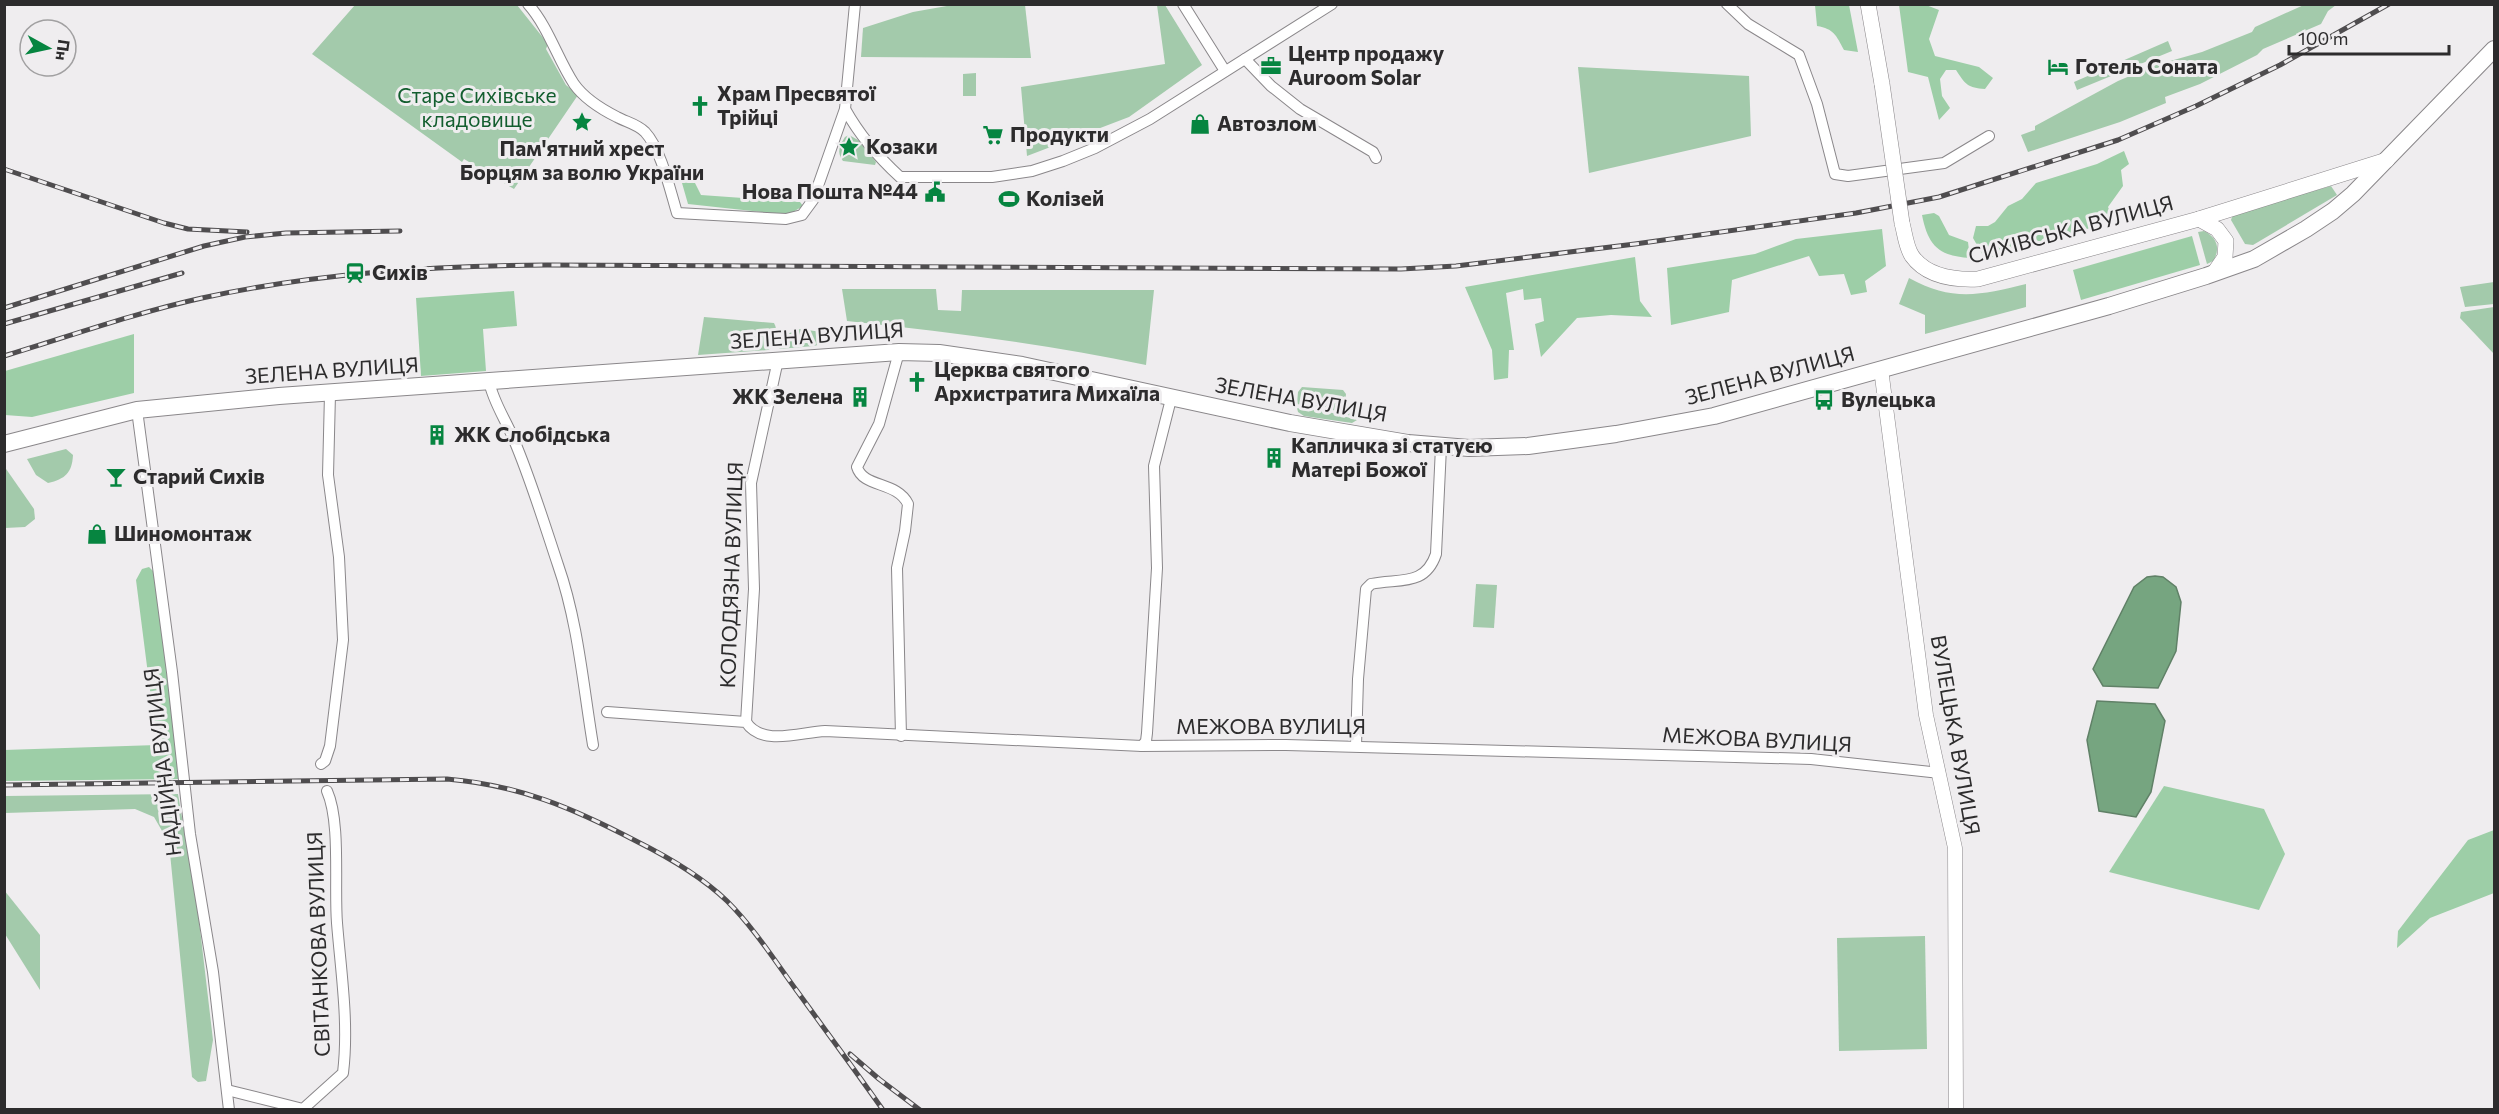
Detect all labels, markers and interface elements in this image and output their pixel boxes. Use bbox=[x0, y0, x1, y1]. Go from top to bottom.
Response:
north arrow bbox=[18, 18, 78, 78]
scale bar bbox=[2289, 18, 2450, 56]
text: 100 m bbox=[2298, 27, 2348, 49]
text: Пн bbox=[52, 38, 74, 62]
place label: Центр продажу Auroom Solar bbox=[1288, 40, 1445, 89]
place label: Готель Соната bbox=[2075, 53, 2218, 78]
office icon: Центр продажу Auroom Solar bbox=[1259, 54, 1283, 78]
hotel icon: Готель Соната bbox=[2046, 55, 2070, 79]
place label: Храм Пресвятої Трійці bbox=[717, 80, 877, 129]
park label: Старе Сихівське кладовище bbox=[397, 82, 557, 131]
church icon: Храм Пресвятої Трійці bbox=[688, 94, 712, 118]
place icon: Пам'ятний хрест Борцям за волю України bbox=[570, 110, 594, 134]
place label: Автозлом bbox=[1217, 110, 1317, 135]
shop icon: Автозлом bbox=[1188, 112, 1212, 136]
place label: Продукти bbox=[1010, 121, 1109, 146]
supermarket icon: Продукти bbox=[981, 123, 1005, 147]
place label: Козаки bbox=[866, 133, 938, 158]
place label: Пам'ятний хрест Борцям за волю України bbox=[460, 135, 704, 184]
place icon: Козаки bbox=[837, 135, 861, 159]
place label: Нова Пошта №44 bbox=[742, 178, 918, 203]
public building icon: Нова Пошта №44 bbox=[923, 180, 947, 204]
place label: Колізей bbox=[1026, 185, 1104, 210]
sports icon: Колізей bbox=[997, 187, 1021, 211]
street label: СИХІВСЬКА ВУЛИЦЯ bbox=[1965, 189, 2176, 268]
place label: Сихів bbox=[372, 259, 428, 284]
station icon: Сихів bbox=[343, 261, 367, 285]
street label: ЗЕЛЕНА ВУЛИЦЯ bbox=[729, 316, 905, 353]
street label: ЗЕЛЕНА ВУЛИЦЯ bbox=[1682, 340, 1857, 409]
street label: ЗЕЛЕНА ВУЛИЦЯ bbox=[244, 351, 420, 388]
place label: Церква святого Архистратига Михаїла bbox=[934, 356, 1160, 405]
church icon: Церква святого Архистратига Михаїла bbox=[905, 370, 929, 394]
street label: ЗЕЛЕНА ВУЛИЦЯ bbox=[1213, 371, 1389, 426]
place label: ЖК Зелена bbox=[732, 383, 843, 408]
building icon: ЖК Зелена bbox=[848, 385, 872, 409]
place label: Вулецька bbox=[1841, 386, 1936, 411]
bus stop icon: Вулецька bbox=[1812, 388, 1836, 412]
place label: ЖК Слобідська bbox=[454, 421, 610, 446]
building icon: ЖК Слобідська bbox=[425, 423, 449, 447]
place label: Капличка зі статуєю Матері Божої bbox=[1291, 432, 1493, 481]
building icon: Капличка зі статуєю Матері Божої bbox=[1262, 446, 1286, 470]
street label: КОЛОДЯЗНА ВУЛИЦЯ bbox=[714, 461, 747, 689]
place label: Старий Сихів bbox=[133, 463, 265, 488]
bar icon: Старий Сихів bbox=[104, 465, 128, 489]
place label: Шиномонтаж bbox=[114, 520, 252, 545]
shop icon: Шиномонтаж bbox=[85, 522, 109, 546]
street label: ВУЛЕЦЬКА ВУЛИЦЯ bbox=[1927, 633, 1986, 837]
street label: НАДІЙНА ВУЛИЦЯ bbox=[138, 666, 185, 858]
street label: МЕЖОВА ВУЛИЦЯ bbox=[1176, 713, 1366, 738]
street label: МЕЖОВА ВУЛИЦЯ bbox=[1662, 721, 1853, 756]
street label: СВІТАНКОВА ВУЛИЦЯ bbox=[301, 831, 334, 1057]

